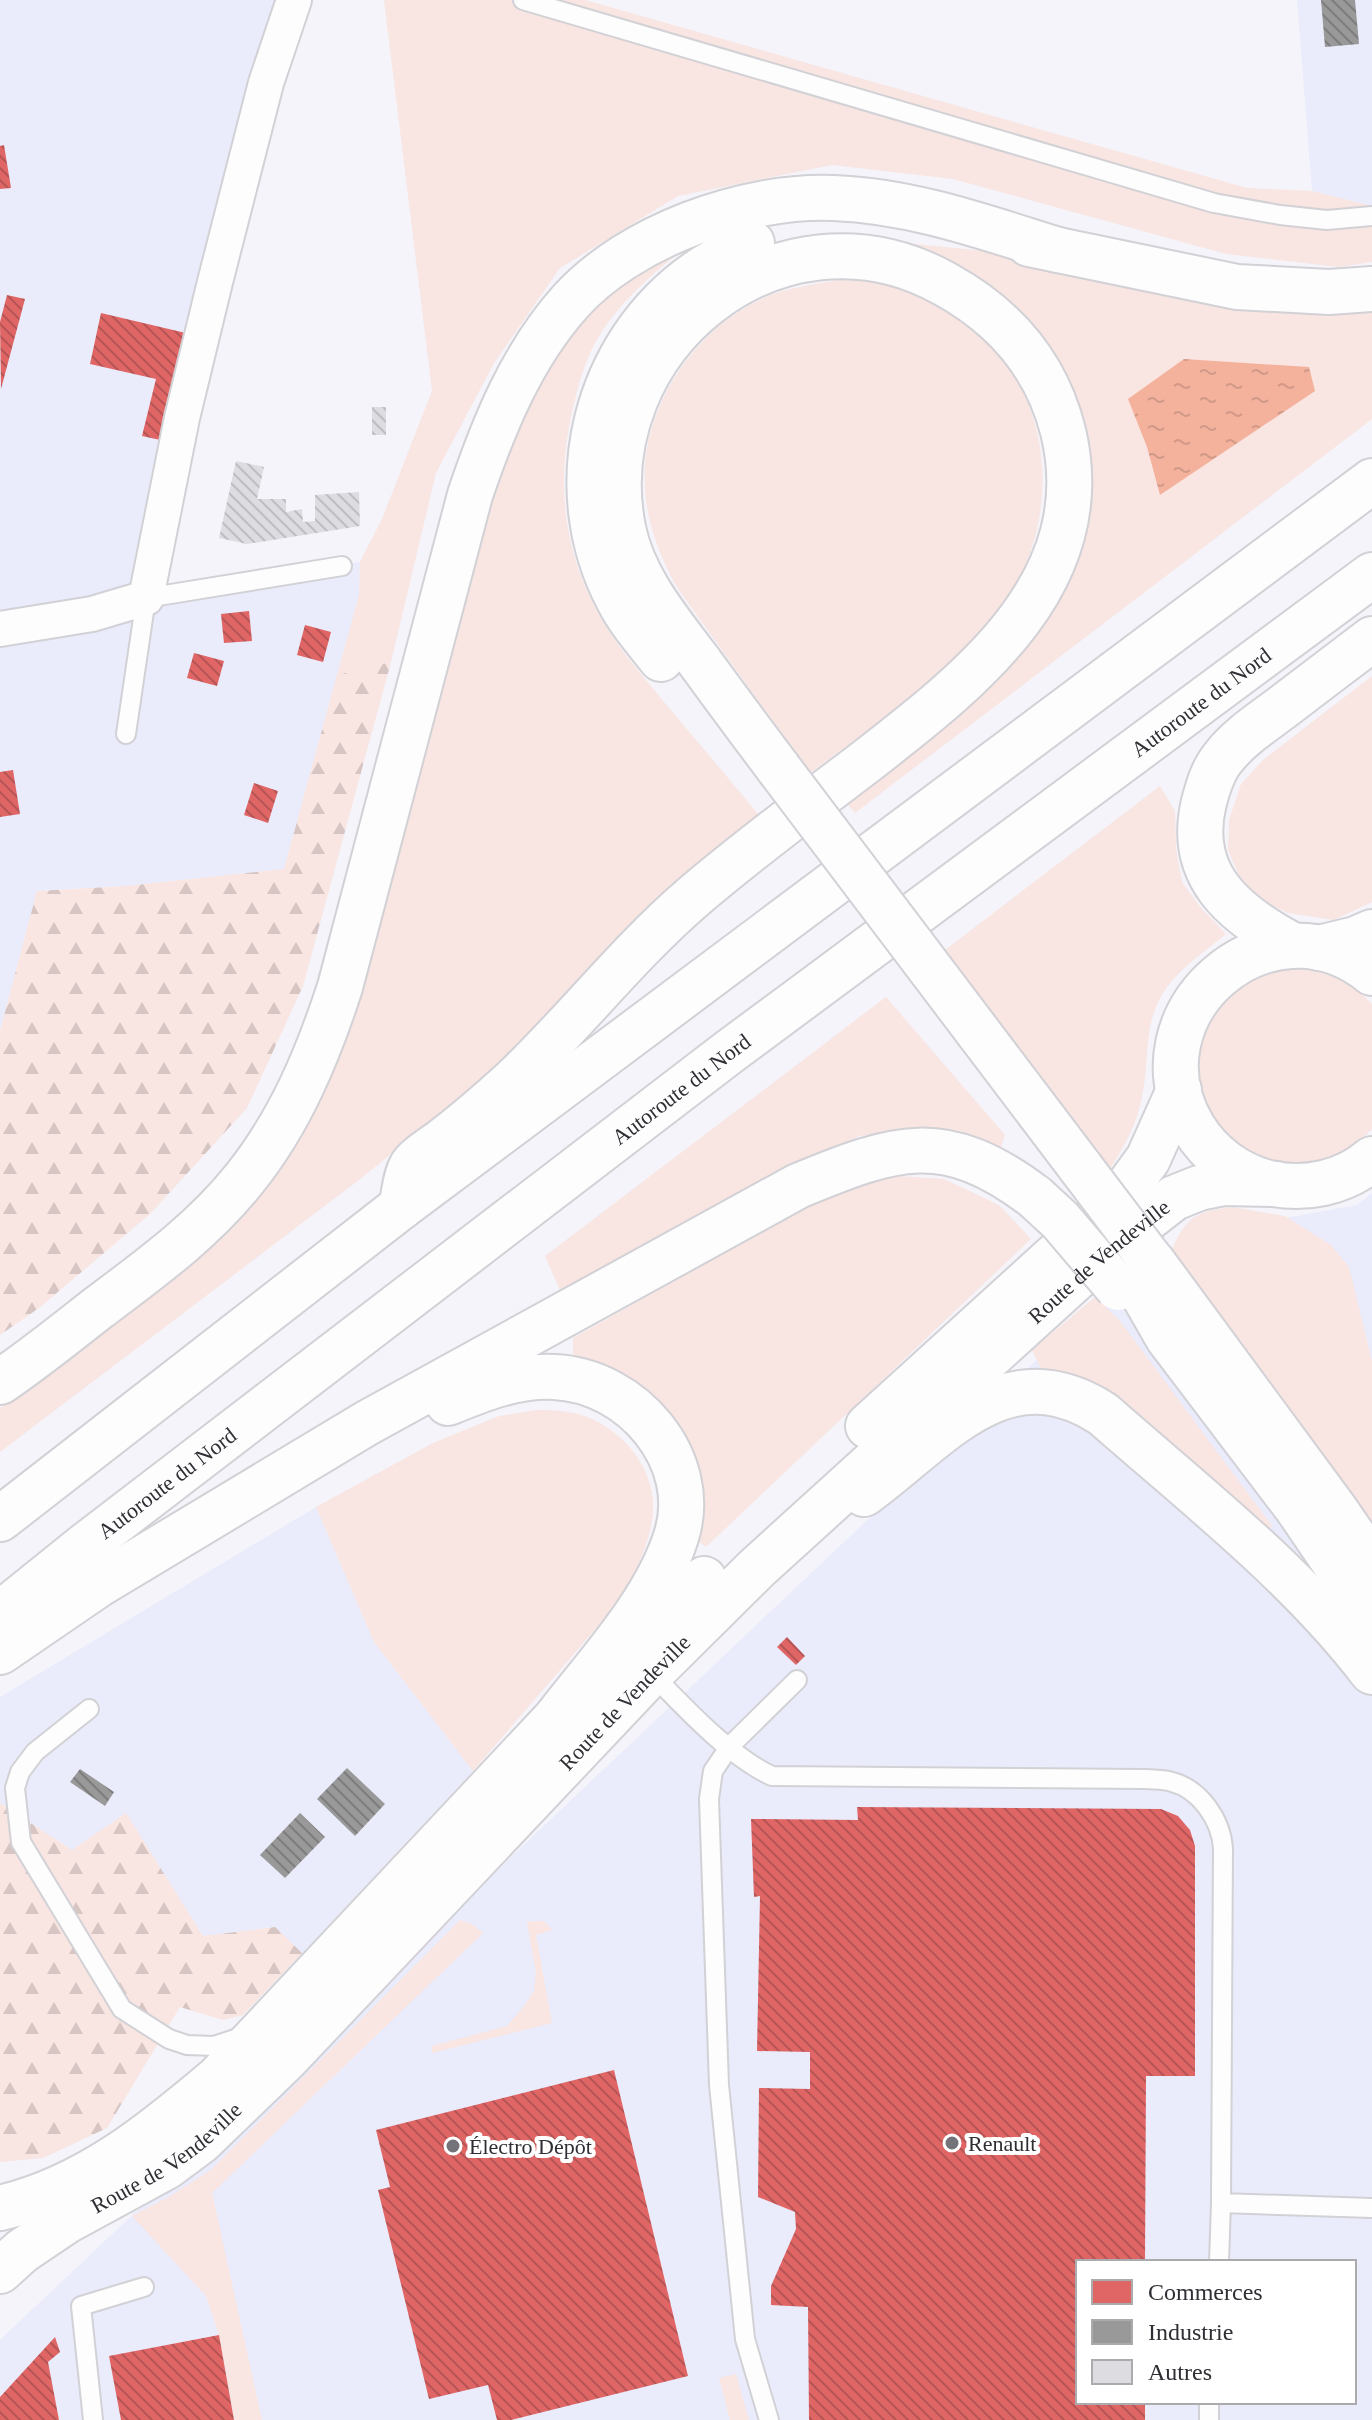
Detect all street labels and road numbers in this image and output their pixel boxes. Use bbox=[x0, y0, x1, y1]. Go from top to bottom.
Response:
street label: Autoroute du Nord bbox=[1126, 642, 1276, 762]
street label: Autoroute du Nord bbox=[607, 1029, 755, 1150]
street label: Route de Vendeville bbox=[1023, 1194, 1175, 1329]
street label: Autoroute du Nord bbox=[93, 1423, 241, 1544]
street label: Route de Vendeville bbox=[554, 1630, 695, 1775]
street label: Route de Vendeville bbox=[87, 2097, 247, 2218]

